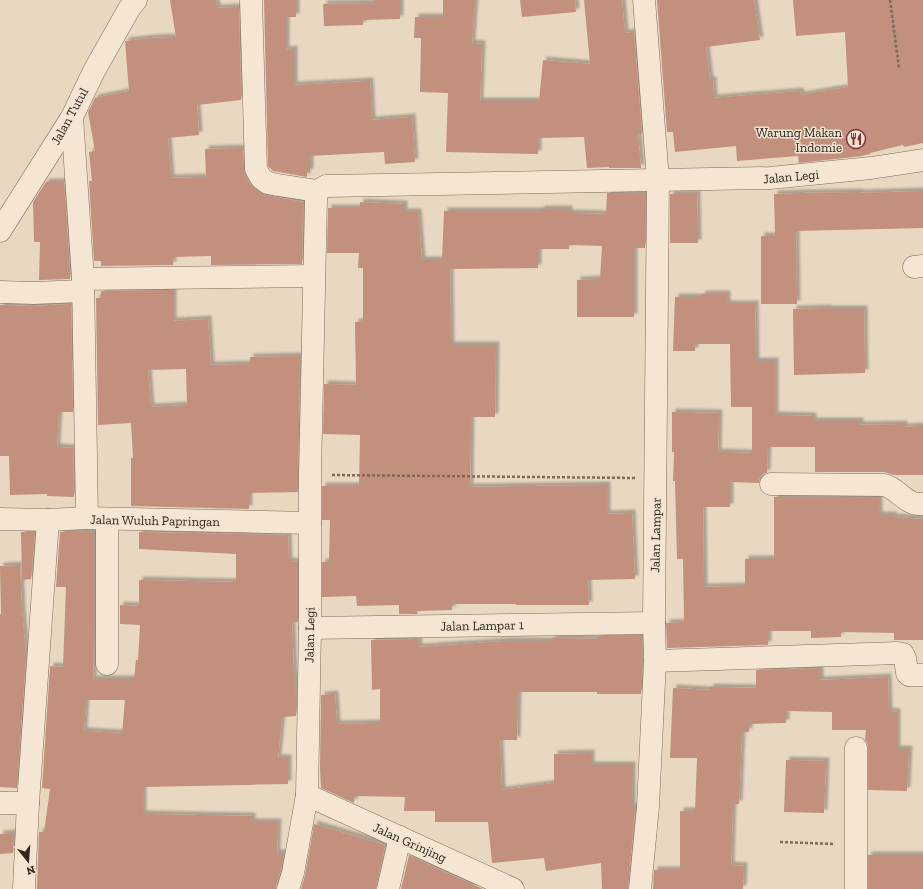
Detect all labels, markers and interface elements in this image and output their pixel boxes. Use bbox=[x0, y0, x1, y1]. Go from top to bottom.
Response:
street label: Jalan Tutul bbox=[48, 85, 91, 147]
place label: Warung Makan Indomie bbox=[756, 125, 843, 155]
restaurant icon: Warung Makan Indomie bbox=[845, 128, 867, 150]
street label: Jalan Legi bbox=[763, 167, 820, 186]
street label: Jalan Lampar bbox=[647, 497, 664, 573]
street label: Jalan Wuluh Papringan bbox=[90, 512, 220, 529]
street label: Jalan Legi bbox=[302, 607, 317, 663]
street label: Jalan Lampar 1 bbox=[440, 617, 524, 634]
street label: Jalan Grinjing bbox=[370, 820, 449, 866]
north arrow bbox=[8, 841, 48, 881]
text: N bbox=[24, 863, 37, 878]

